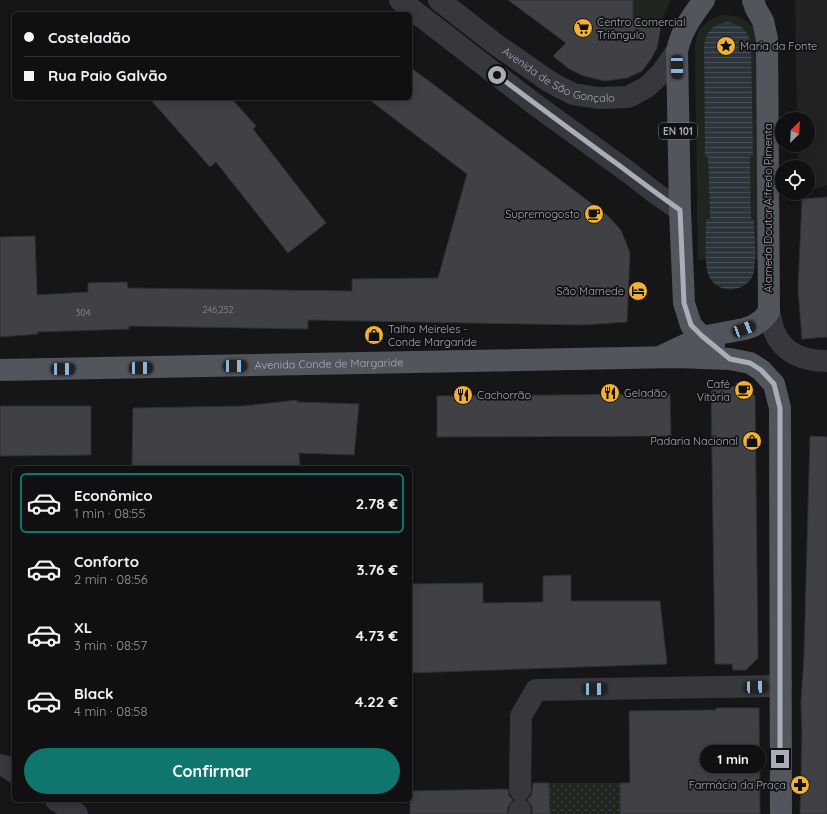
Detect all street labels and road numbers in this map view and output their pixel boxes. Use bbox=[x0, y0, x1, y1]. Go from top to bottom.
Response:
street label: Avenida de São Gonçalo bbox=[500, 44, 615, 105]
road number: EN 101 bbox=[659, 123, 697, 139]
street label: Alameda Doutor Alfredo Pimenta bbox=[761, 123, 775, 293]
street label: Avenida Conde de Margaride bbox=[254, 355, 403, 372]

